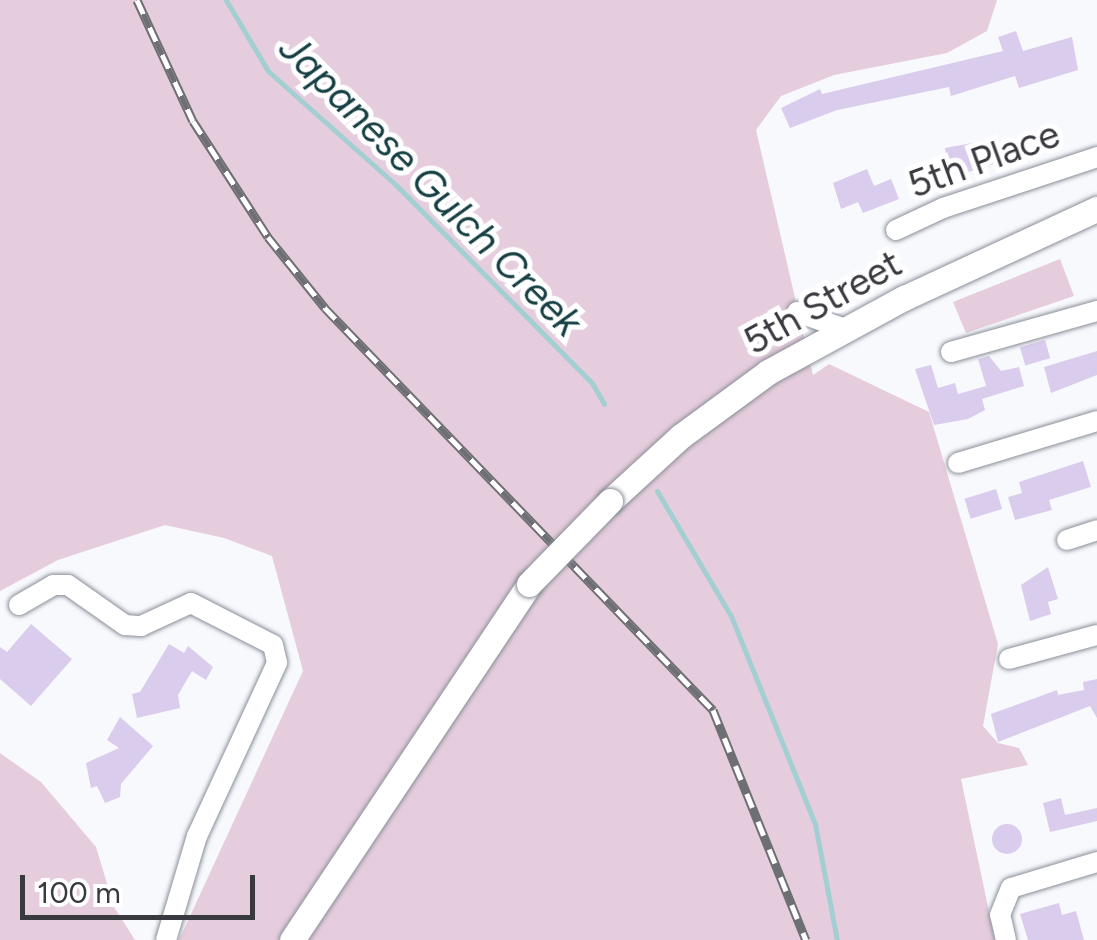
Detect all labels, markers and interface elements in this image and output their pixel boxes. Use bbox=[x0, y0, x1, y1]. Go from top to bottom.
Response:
water label: Japanese Gulch Creek bbox=[270, 24, 592, 346]
street label: 5th Place bbox=[902, 112, 1066, 208]
street label: 5th Street bbox=[736, 241, 910, 365]
scale bar bbox=[25, 855, 260, 917]
text: 100 m bbox=[37, 874, 121, 911]

